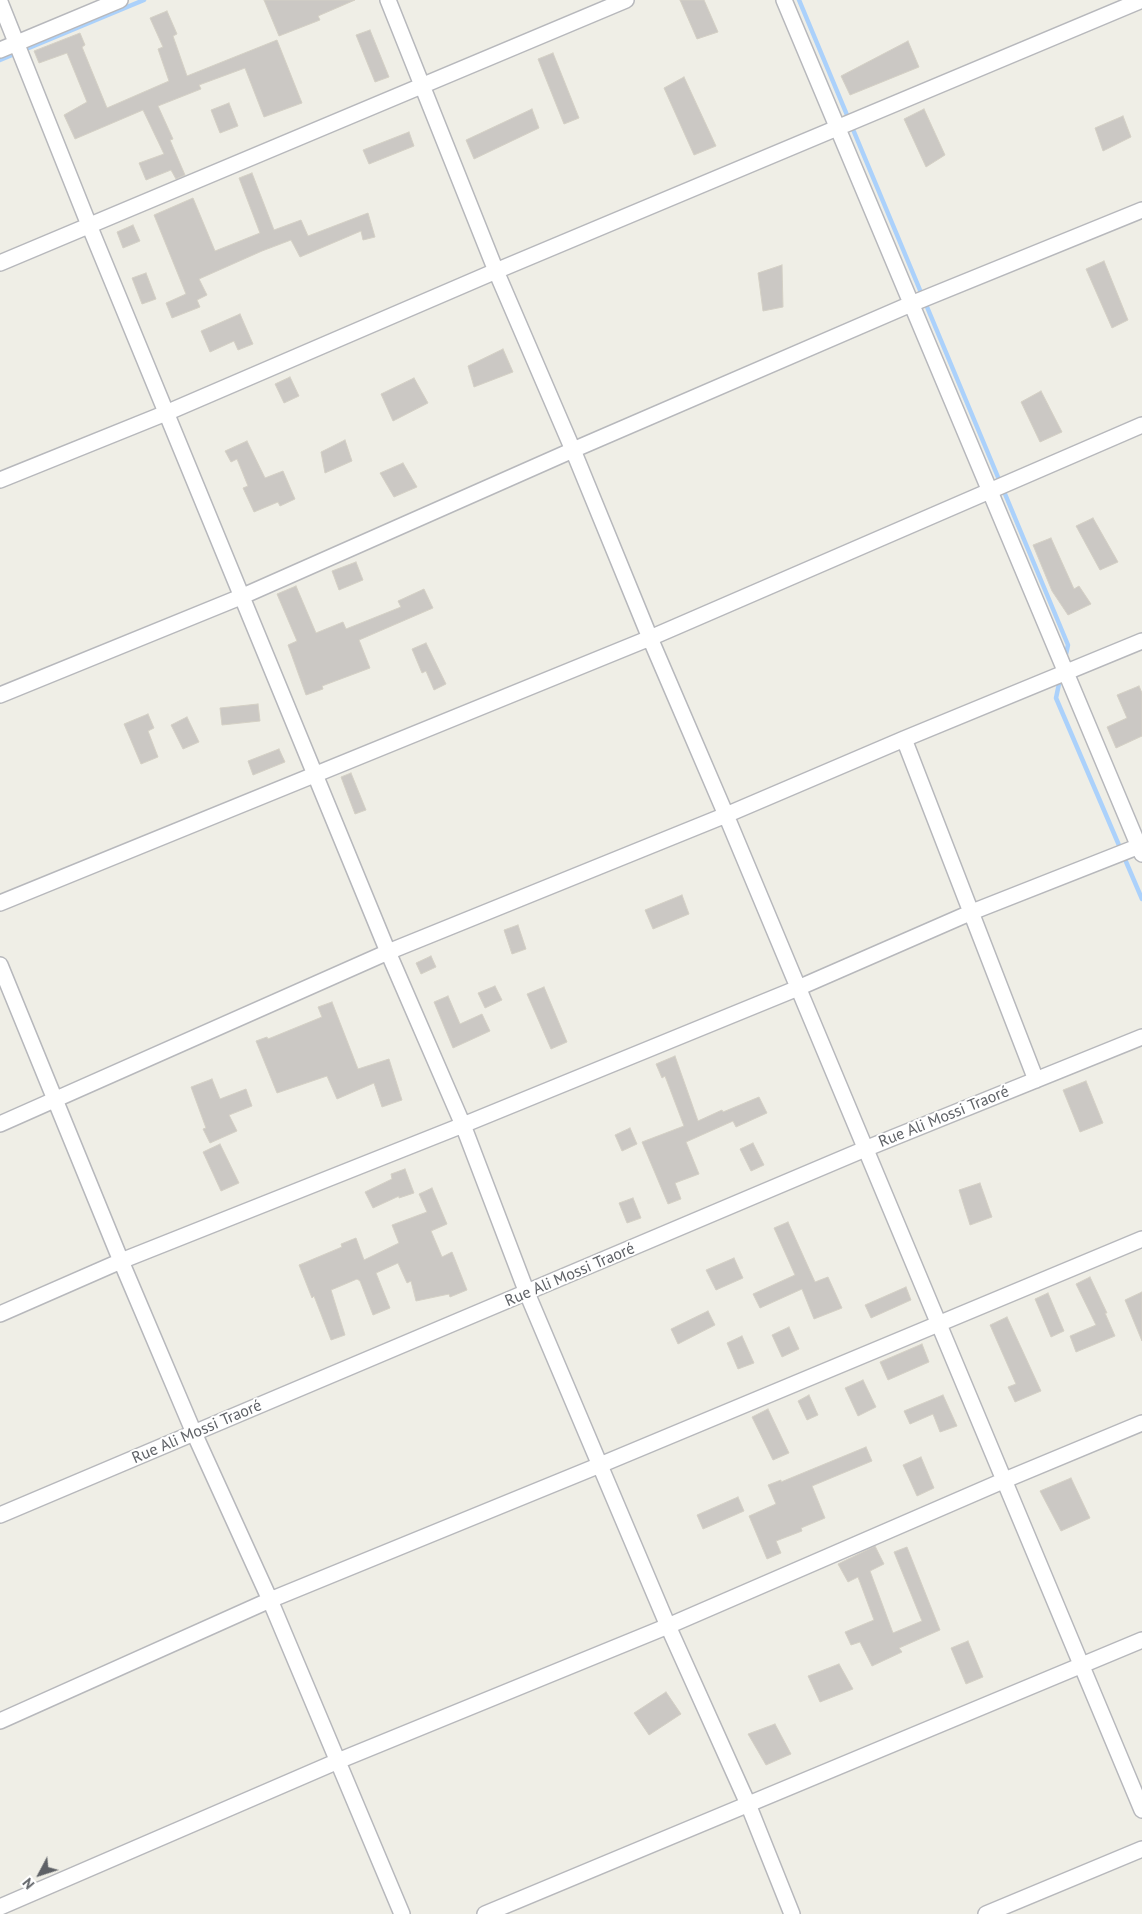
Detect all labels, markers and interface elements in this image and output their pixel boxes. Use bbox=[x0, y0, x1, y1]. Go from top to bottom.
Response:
street label: Rue Ali Mossi Traoré bbox=[876, 1082, 1012, 1152]
street label: Rue Ali Mossi Traoré bbox=[502, 1239, 638, 1311]
street label: Rue Ali Mossi Traoré bbox=[129, 1396, 265, 1468]
north arrow bbox=[15, 1849, 65, 1899]
text: N bbox=[19, 1874, 38, 1893]

